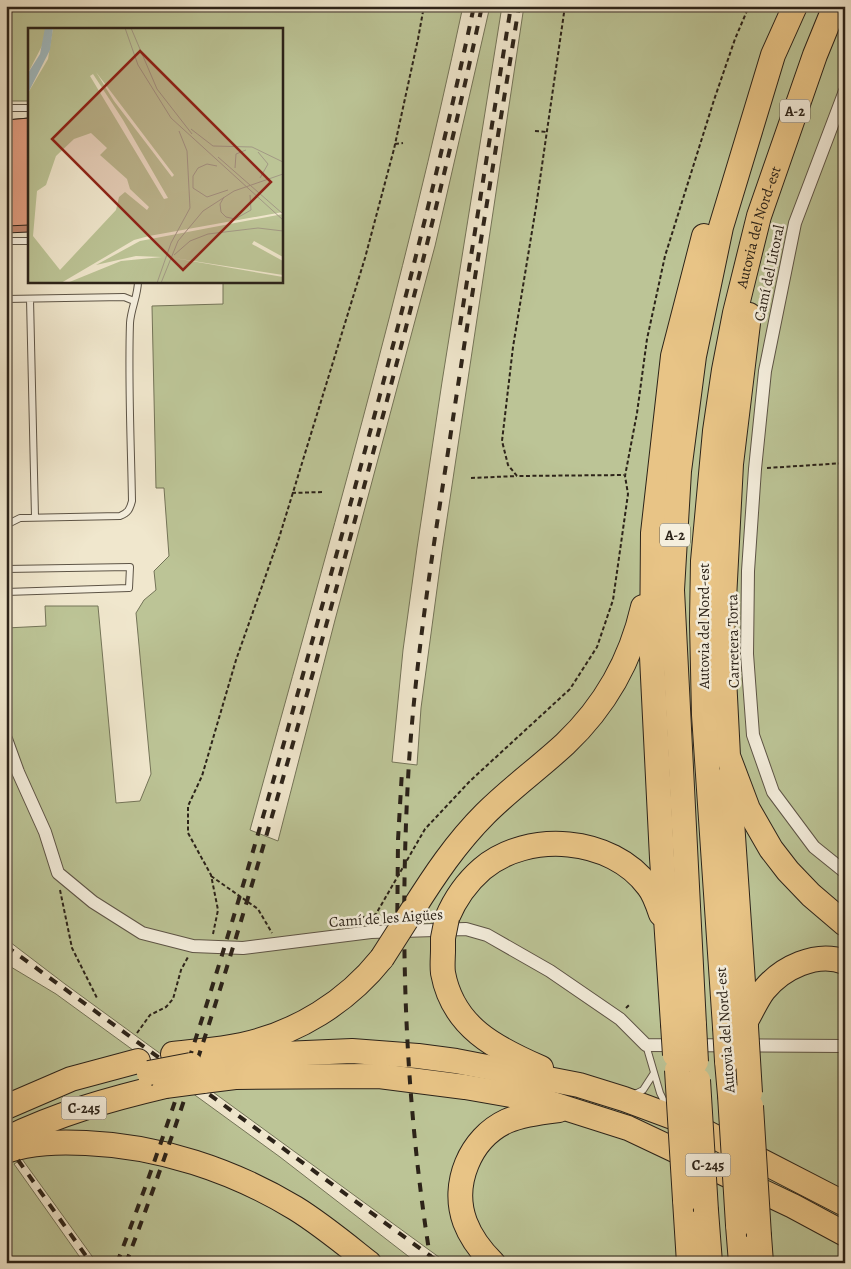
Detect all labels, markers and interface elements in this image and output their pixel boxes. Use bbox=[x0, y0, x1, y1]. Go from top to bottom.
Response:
inset map bbox=[28, 28, 282, 282]
road number: A-2 bbox=[780, 100, 810, 122]
street label: Autovia del Nord-est bbox=[731, 163, 786, 291]
street label: Camí del Litoral bbox=[749, 223, 789, 323]
road number: A-2 bbox=[660, 524, 690, 546]
street label: Autovia del Nord-est bbox=[694, 563, 714, 690]
street label: Carretera Torta bbox=[722, 594, 744, 688]
street label: Camí de les Aigües bbox=[328, 904, 444, 932]
street label: Autovia del Nord-est bbox=[711, 966, 739, 1095]
road number: C-245 bbox=[62, 1096, 106, 1120]
road number: C-245 bbox=[686, 1154, 730, 1176]

